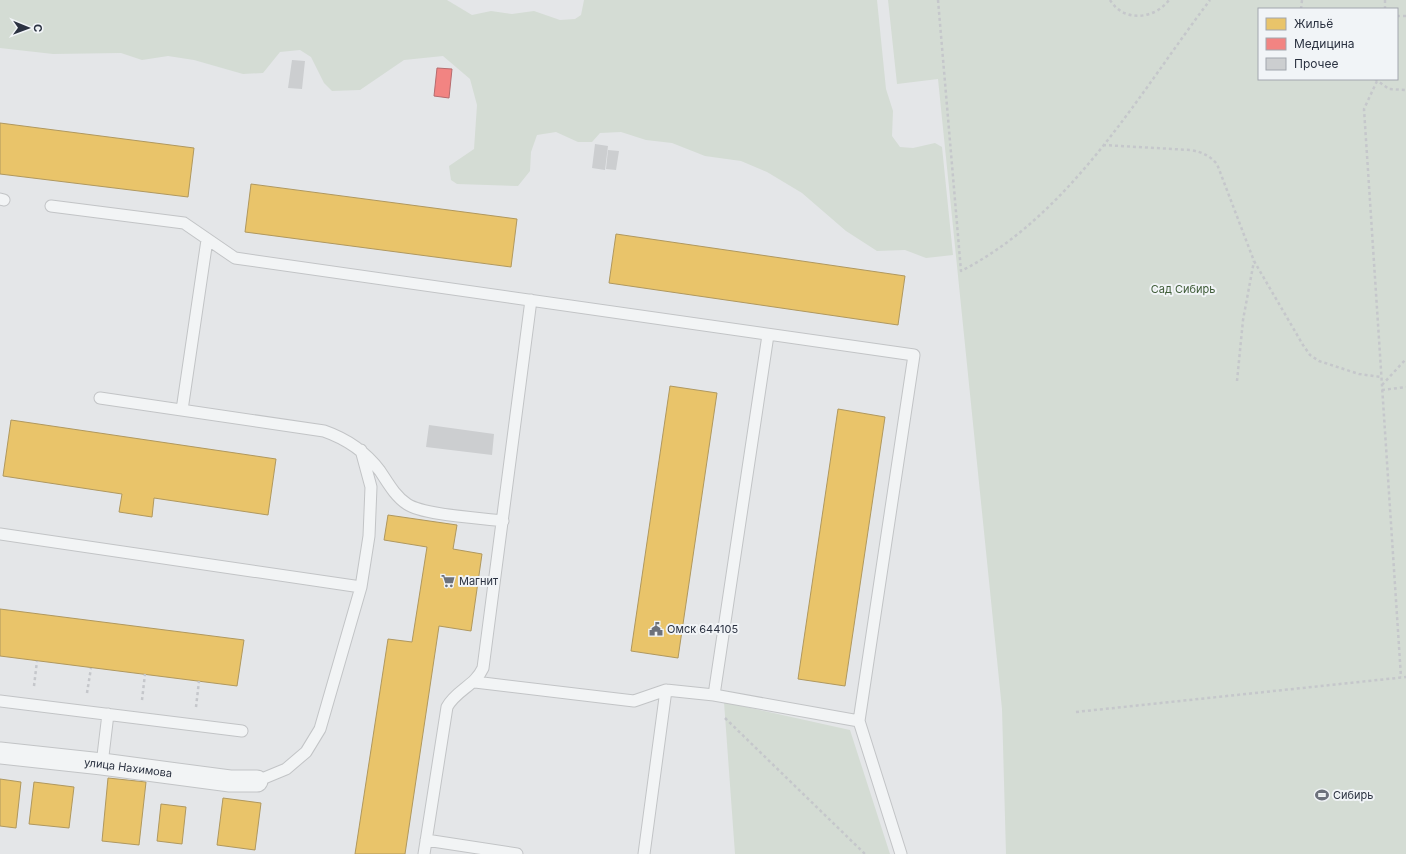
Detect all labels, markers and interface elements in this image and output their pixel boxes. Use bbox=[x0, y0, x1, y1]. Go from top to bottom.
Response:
north arrow bbox=[8, 8, 48, 48]
legend bbox=[1258, 8, 1398, 80]
text: Жильё bbox=[1294, 16, 1333, 31]
text: С bbox=[31, 24, 45, 32]
text: Медицина bbox=[1294, 36, 1355, 51]
text: Прочее bbox=[1294, 56, 1339, 71]
park label: Сад Сибирь bbox=[1151, 282, 1215, 296]
supermarket icon: Магнит bbox=[440, 573, 456, 589]
place label: Магнит bbox=[459, 574, 499, 588]
public building icon: Омск 644105 bbox=[648, 621, 664, 637]
place label: Омск 644105 bbox=[667, 622, 738, 636]
street label: улица Нахимова bbox=[83, 755, 173, 780]
sports icon: Сибирь bbox=[1314, 787, 1330, 803]
place label: Сибирь bbox=[1333, 788, 1373, 802]

